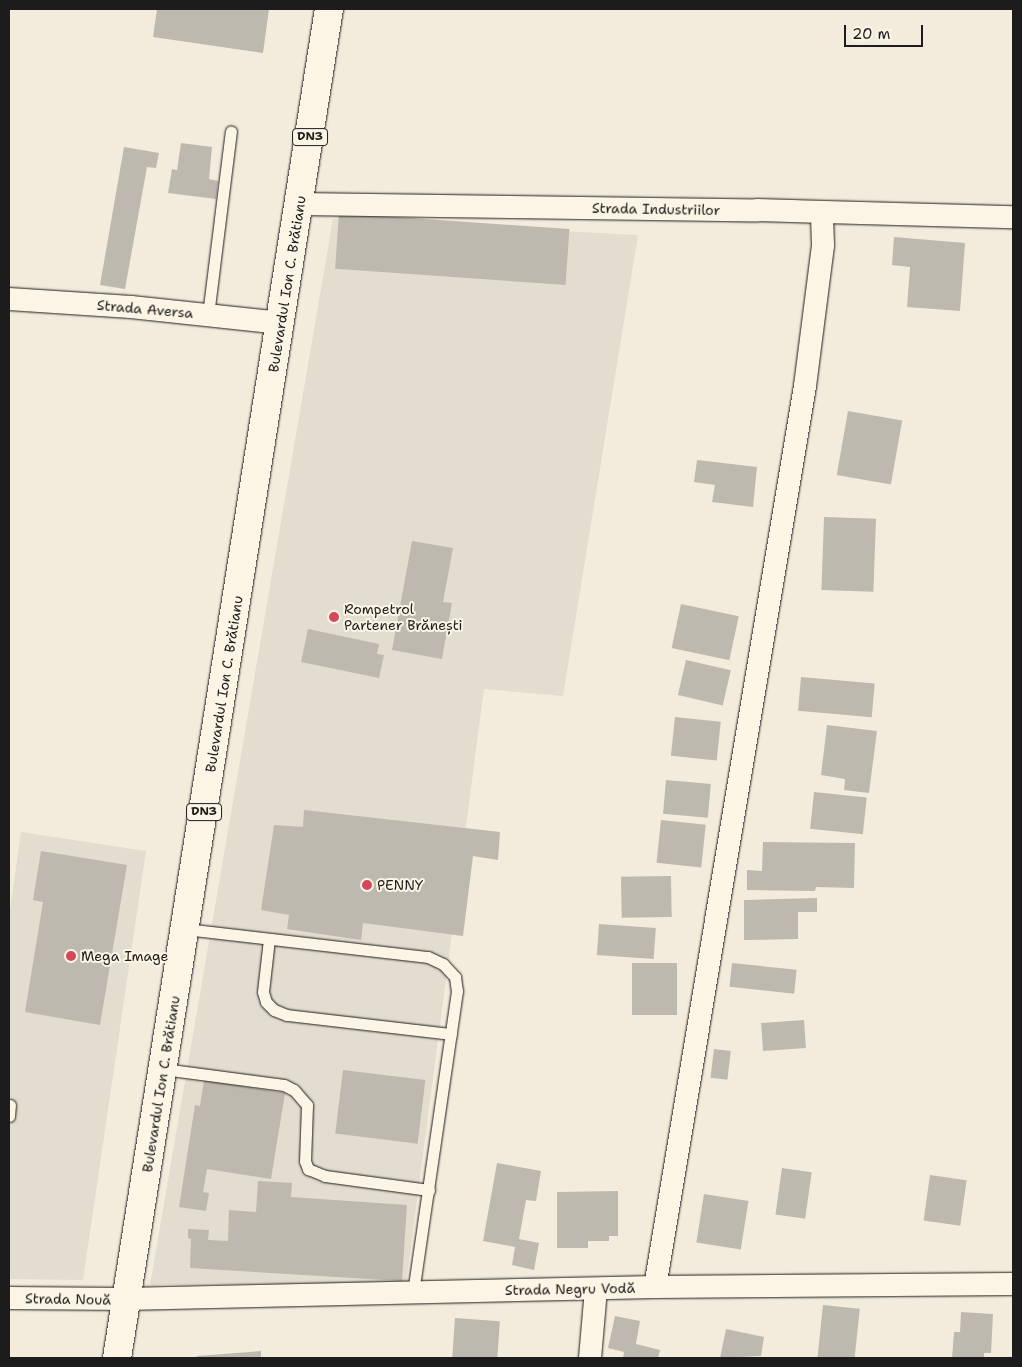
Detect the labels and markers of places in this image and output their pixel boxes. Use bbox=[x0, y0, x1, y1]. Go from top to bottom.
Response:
place label: Rompetrol Partener Brănești bbox=[344, 601, 462, 634]
marker: Rompetrol Partener Brănești bbox=[328, 611, 340, 623]
place label: PENNY bbox=[377, 877, 423, 893]
marker: PENNY bbox=[361, 879, 373, 891]
place label: Mega Image bbox=[81, 948, 168, 964]
marker: Mega Image bbox=[65, 950, 77, 962]

